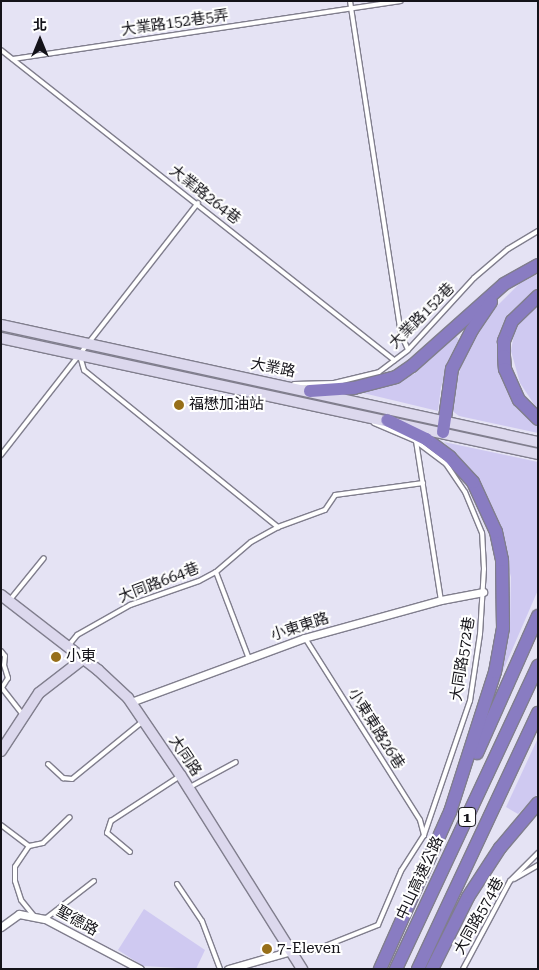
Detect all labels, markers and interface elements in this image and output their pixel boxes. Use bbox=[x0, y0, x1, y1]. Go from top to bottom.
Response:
street label: 大業路152巷5弄 bbox=[120, 7, 230, 39]
north arrow bbox=[15, 15, 65, 65]
text: 北 bbox=[33, 17, 47, 33]
street label: 大業路264巷 bbox=[166, 162, 244, 228]
street label: 大業路152巷 bbox=[386, 280, 458, 352]
street label: 大業路 bbox=[249, 355, 297, 381]
place label: 福懋加油站 bbox=[189, 396, 264, 414]
marker: 福懋加油站 bbox=[173, 399, 185, 411]
street label: 大同路664巷 bbox=[116, 559, 202, 607]
street label: 小東東路 bbox=[269, 609, 331, 645]
street label: 大同路572巷 bbox=[447, 616, 479, 702]
place label: 小東 bbox=[66, 648, 96, 666]
marker: 小東 bbox=[50, 651, 62, 663]
street label: 小東東路26巷 bbox=[344, 685, 408, 773]
street label: 大同路 bbox=[165, 732, 205, 780]
road number: 1 bbox=[457, 806, 477, 829]
street label: 中山高速公路 bbox=[393, 833, 447, 923]
street label: 大同路574巷 bbox=[450, 874, 508, 958]
street label: 聖德路 bbox=[53, 902, 101, 940]
place label: 7-Eleven bbox=[277, 940, 341, 958]
marker: 7-Eleven bbox=[261, 943, 273, 955]

